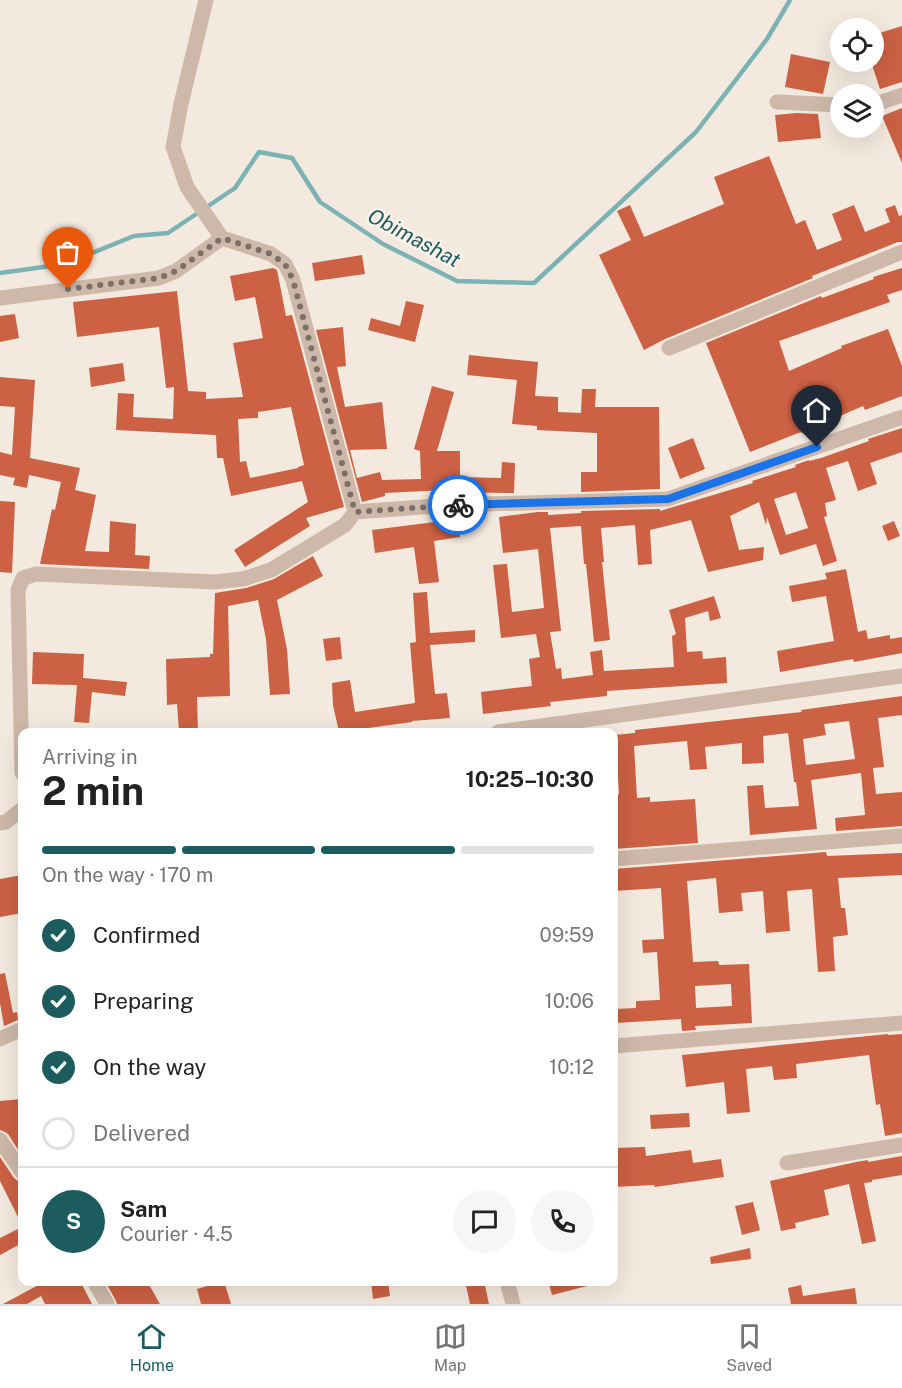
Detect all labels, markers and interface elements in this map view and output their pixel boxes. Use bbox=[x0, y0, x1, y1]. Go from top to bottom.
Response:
map controls bbox=[830, 18, 884, 138]
button: locate bbox=[830, 18, 884, 72]
button: layers bbox=[830, 84, 884, 138]
water label: Obimashat bbox=[364, 203, 465, 272]
pin bbox=[42, 227, 93, 289]
icon: bag bbox=[51, 236, 84, 269]
pin bbox=[791, 385, 842, 447]
icon: home bbox=[800, 394, 833, 427]
courier bbox=[428, 475, 488, 535]
icon: bike bbox=[442, 489, 475, 522]
text: Arriving in bbox=[42, 745, 137, 769]
text: 10:25–10:30 bbox=[465, 766, 594, 792]
text: 2 min bbox=[42, 768, 144, 814]
text: On the way · 170 m bbox=[42, 863, 213, 887]
icon: check bbox=[42, 919, 75, 952]
text: Confirmed bbox=[93, 922, 200, 948]
text: 09:59 bbox=[540, 923, 594, 947]
icon: check bbox=[42, 985, 75, 1018]
text: Preparing bbox=[93, 988, 194, 1014]
text: 10:06 bbox=[545, 989, 594, 1013]
icon: check bbox=[42, 1051, 75, 1084]
text: On the way bbox=[93, 1054, 206, 1080]
text: 10:12 bbox=[549, 1055, 594, 1079]
text: Delivered bbox=[93, 1120, 190, 1146]
button: chat bbox=[453, 1190, 516, 1253]
button: phone bbox=[531, 1190, 594, 1253]
text: Sam bbox=[120, 1196, 167, 1222]
text: S bbox=[66, 1208, 81, 1234]
text: Courier · 4.5 bbox=[120, 1222, 233, 1246]
tab: Home bbox=[130, 1320, 174, 1375]
tab: Map bbox=[434, 1320, 467, 1375]
tab: Saved bbox=[726, 1320, 772, 1375]

